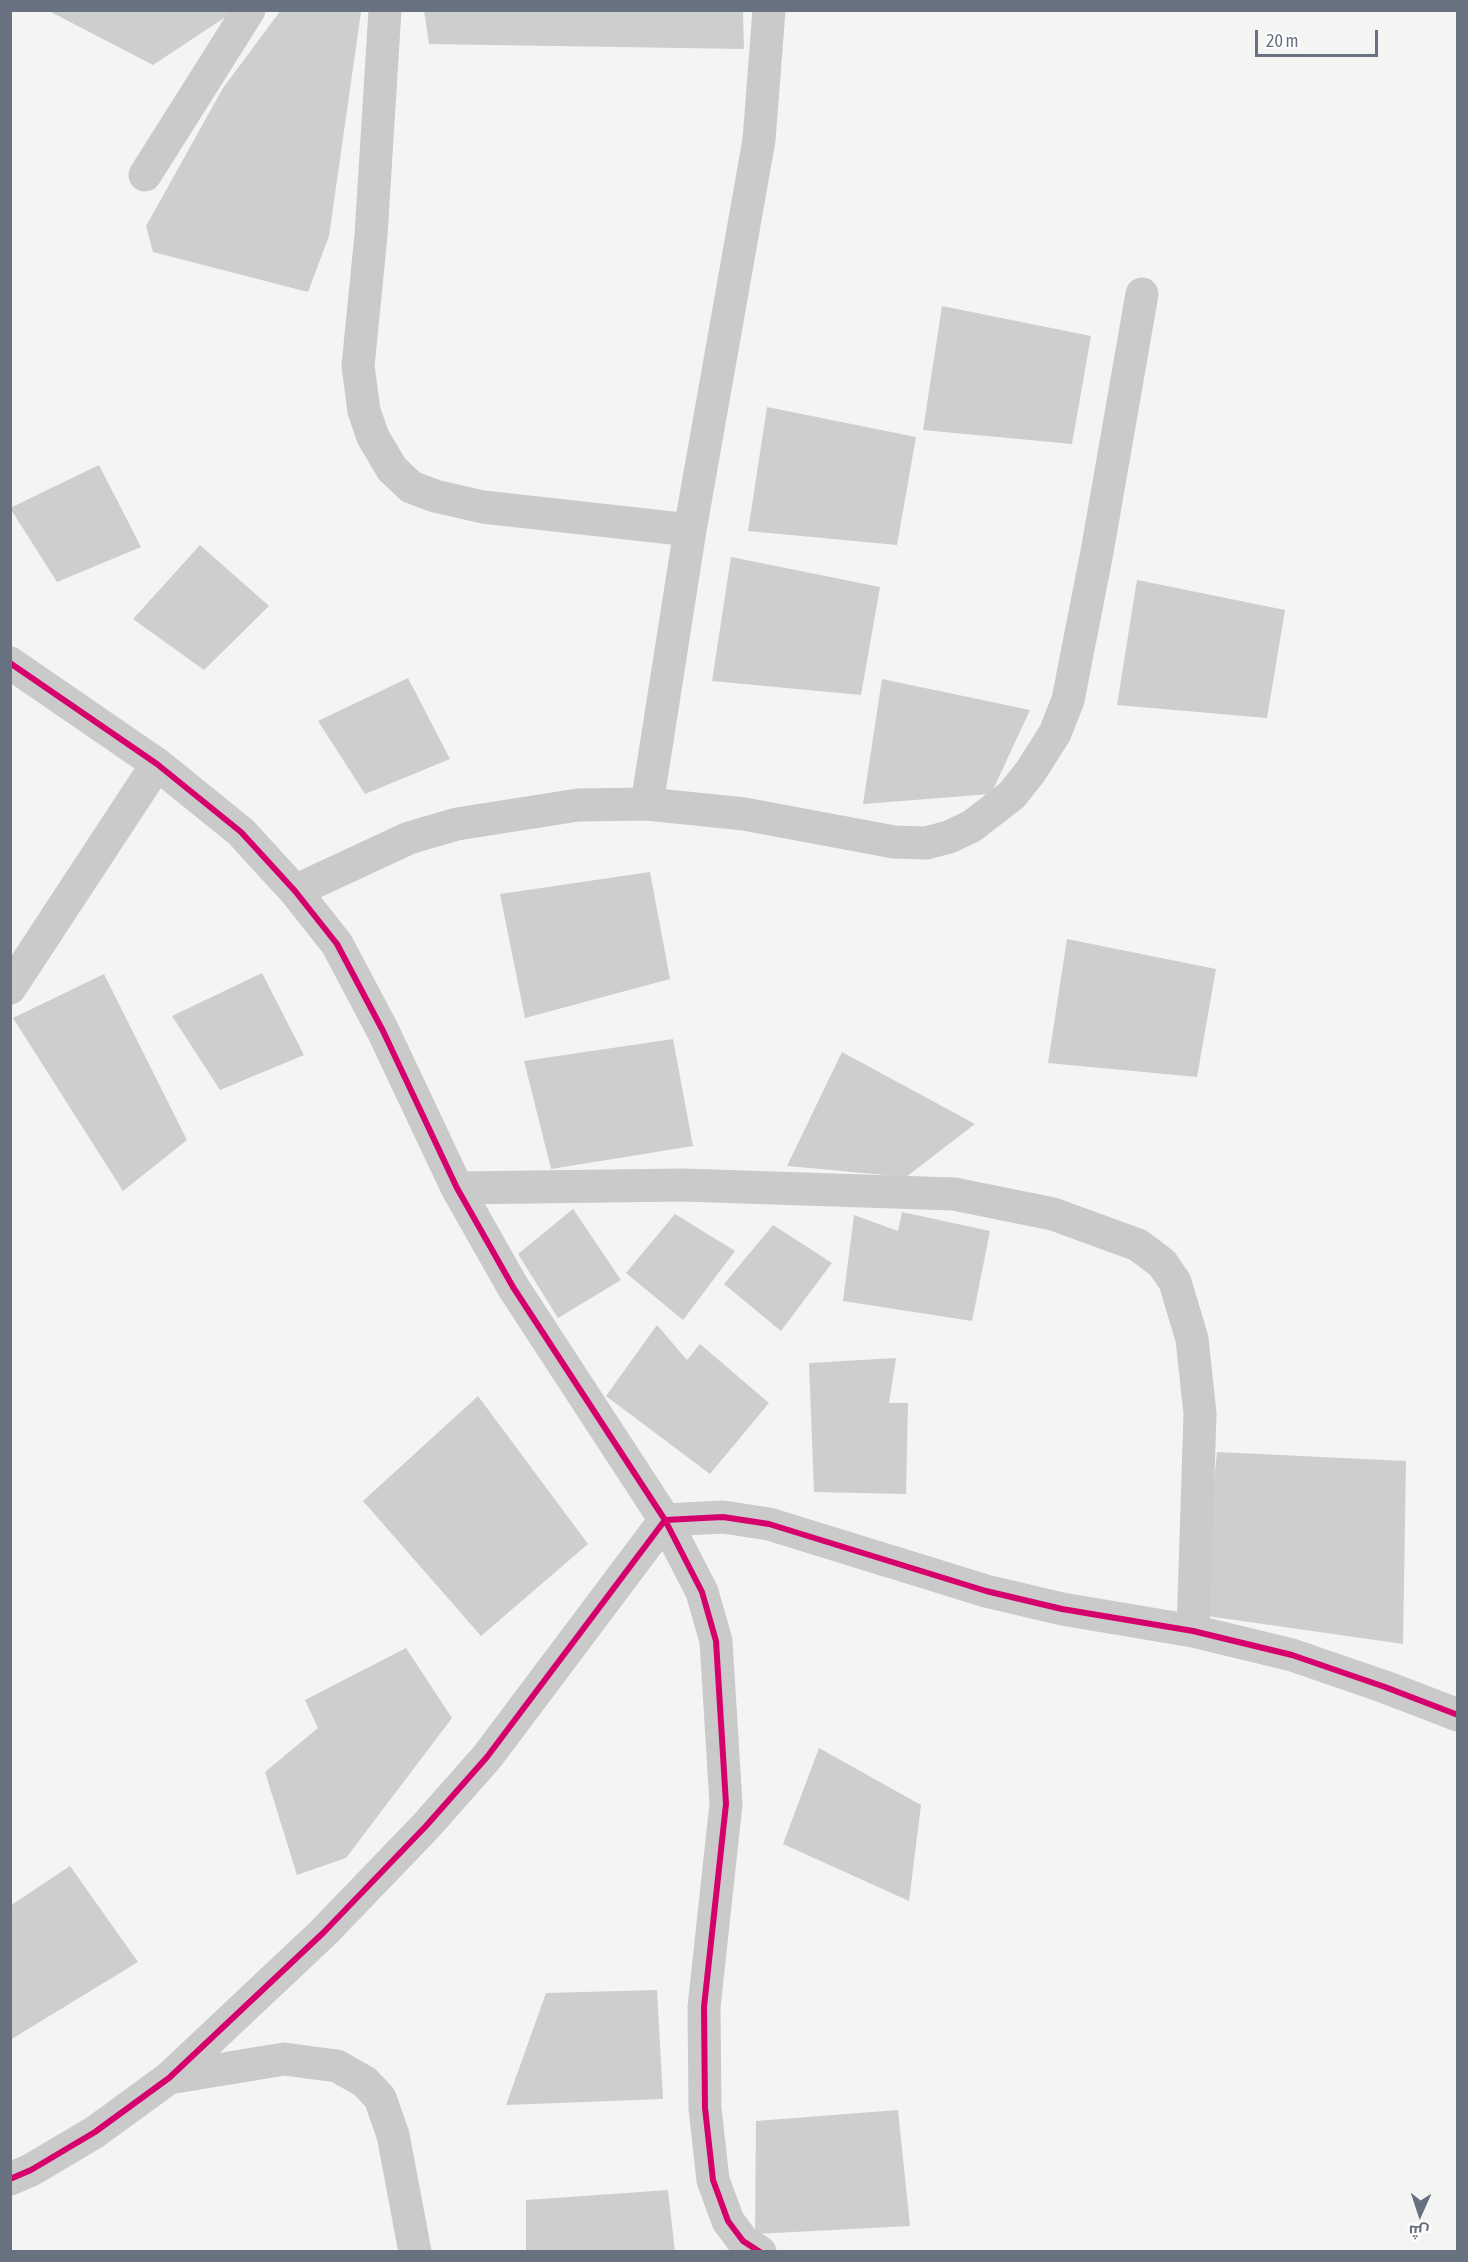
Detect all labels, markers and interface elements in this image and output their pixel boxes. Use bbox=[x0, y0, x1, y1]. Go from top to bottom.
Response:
scale bar bbox=[1258, 18, 1381, 56]
text: 20 m bbox=[1266, 30, 1298, 51]
north arrow bbox=[1390, 2184, 1450, 2244]
text: ش bbox=[1408, 2222, 1430, 2242]

